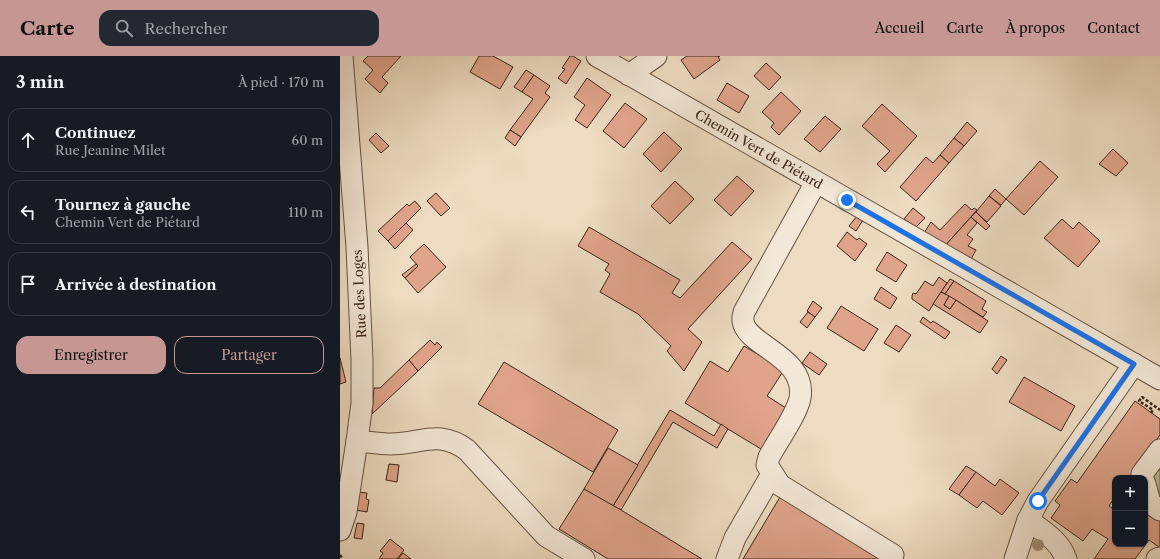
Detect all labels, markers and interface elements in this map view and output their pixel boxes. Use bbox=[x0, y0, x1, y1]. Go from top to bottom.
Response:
search box bbox=[99, 10, 379, 46]
text: Carte bbox=[20, 17, 75, 40]
icon: search bbox=[113, 17, 135, 39]
text: Rechercher bbox=[145, 19, 228, 38]
text: Accueil bbox=[875, 19, 925, 37]
text: Carte bbox=[947, 19, 983, 37]
text: À propos bbox=[1005, 19, 1065, 37]
text: Contact bbox=[1087, 19, 1140, 37]
text: 3 min bbox=[16, 72, 65, 92]
text: À pied · 170 m bbox=[238, 74, 324, 90]
street label: Chemin Vert de Piétard bbox=[692, 106, 826, 192]
text: Continuez bbox=[55, 123, 136, 142]
icon: ahead bbox=[17, 129, 39, 151]
text: 60 m bbox=[292, 132, 323, 148]
text: Rue Jeanine Milet bbox=[55, 142, 166, 158]
route end bbox=[838, 191, 856, 209]
text: Tournez à gauche bbox=[55, 195, 191, 214]
icon: left bbox=[17, 201, 39, 223]
text: 110 m bbox=[288, 204, 323, 220]
text: Chemin Vert de Piétard bbox=[55, 214, 200, 230]
street label: Rue des Loges bbox=[349, 249, 369, 339]
icon: arrive bbox=[17, 273, 39, 295]
text: Arrivée à destination bbox=[55, 275, 217, 294]
button: Enregistrer bbox=[16, 336, 166, 374]
button: Partager bbox=[174, 336, 324, 374]
map controls bbox=[1112, 475, 1148, 547]
button: + bbox=[1112, 475, 1148, 511]
route start bbox=[1029, 492, 1047, 510]
button: − bbox=[1112, 511, 1148, 547]

